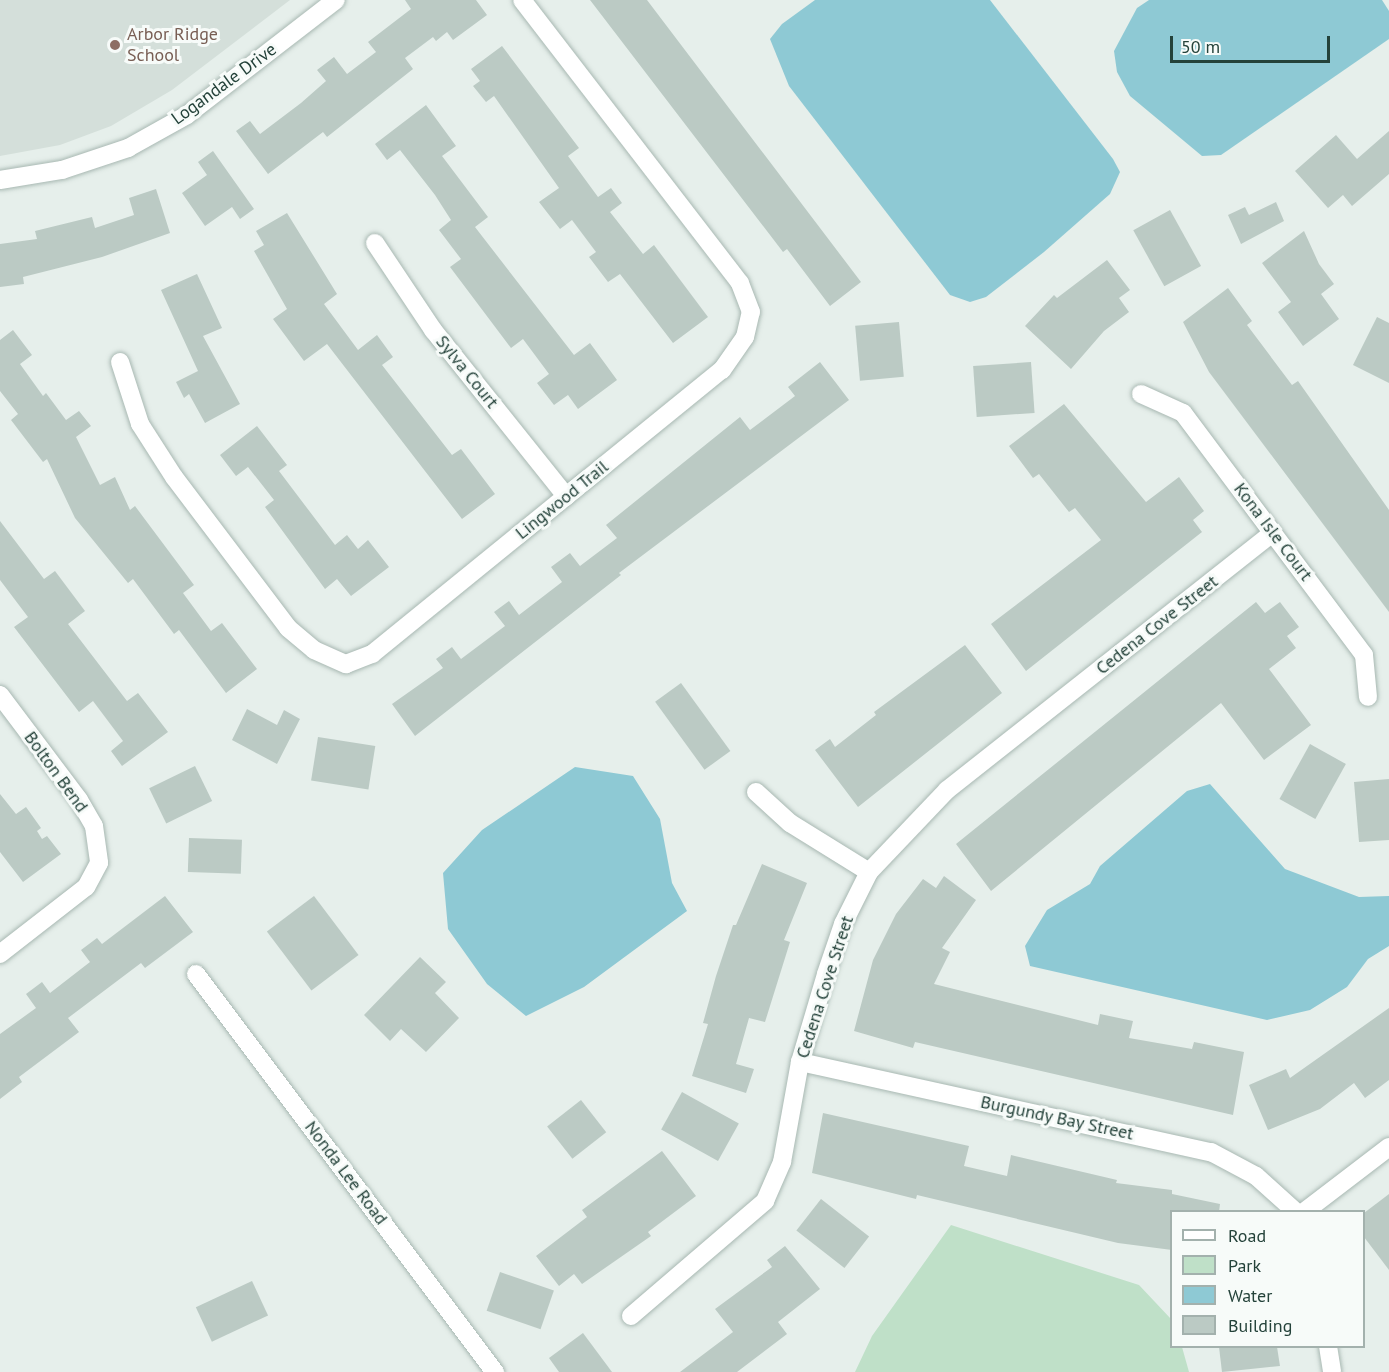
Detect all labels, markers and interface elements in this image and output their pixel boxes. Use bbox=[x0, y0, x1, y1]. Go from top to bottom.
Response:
place label: Arbor Ridge School bbox=[127, 24, 218, 66]
scale bar bbox=[1173, 24, 1334, 62]
text: 50 m bbox=[1181, 35, 1220, 58]
marker: Arbor Ridge School bbox=[108, 38, 122, 52]
street label: Logandale Drive bbox=[167, 39, 281, 129]
street label: Sylva Court bbox=[431, 331, 503, 413]
street label: Lingwood Trail bbox=[511, 456, 613, 544]
street label: Kona Isle Court bbox=[1229, 479, 1317, 585]
street label: Cedena Cove Street bbox=[1092, 571, 1222, 679]
street label: Bolton Bend bbox=[19, 727, 93, 817]
street label: Cedena Cove Street bbox=[792, 913, 858, 1061]
street label: Burgundy Bay Street bbox=[978, 1091, 1136, 1145]
street label: Nonda Lee Road bbox=[300, 1117, 392, 1229]
legend bbox=[1170, 1210, 1365, 1348]
text: Road bbox=[1228, 1224, 1266, 1247]
text: Park bbox=[1228, 1254, 1261, 1277]
text: Water bbox=[1228, 1284, 1272, 1307]
text: Building bbox=[1228, 1314, 1292, 1337]

